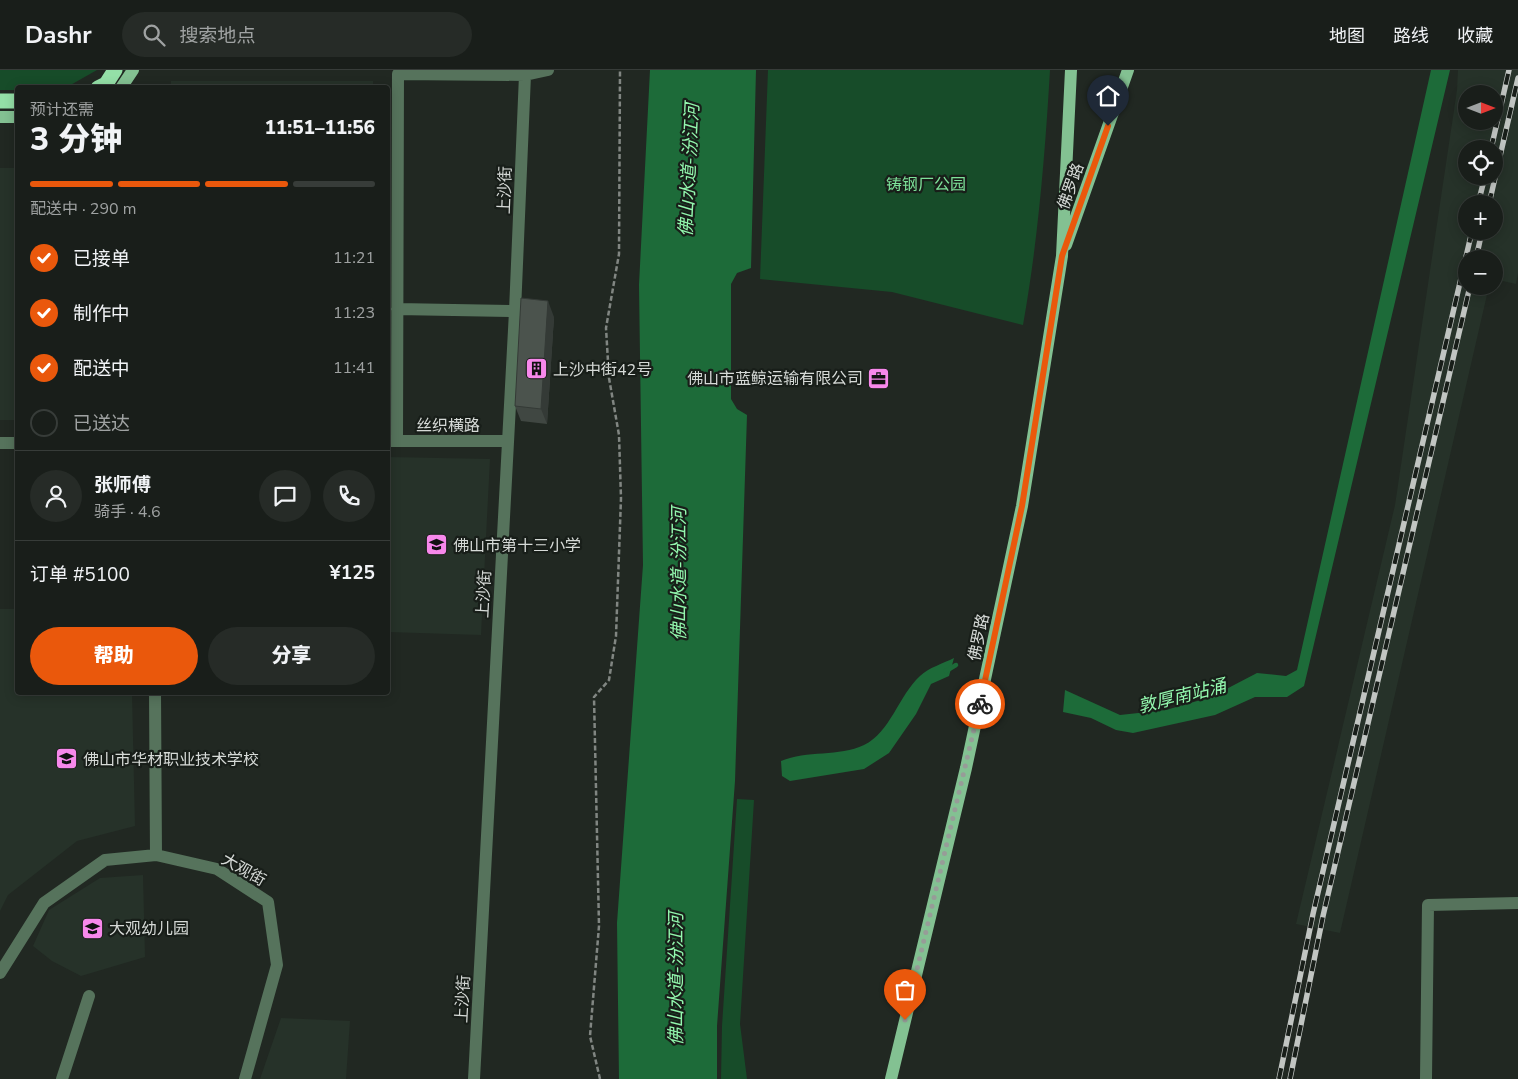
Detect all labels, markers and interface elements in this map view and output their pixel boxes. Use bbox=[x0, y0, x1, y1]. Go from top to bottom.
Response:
search box bbox=[122, 12, 472, 57]
text: Dashr bbox=[25, 19, 92, 51]
icon: search bbox=[140, 21, 168, 49]
text: 搜索地点 bbox=[180, 23, 256, 49]
text: 地图 bbox=[1329, 24, 1365, 48]
text: 路线 bbox=[1393, 24, 1429, 48]
text: 收藏 bbox=[1457, 24, 1493, 48]
pin bbox=[1087, 75, 1129, 126]
icon: home bbox=[1094, 82, 1122, 110]
north arrow bbox=[1458, 85, 1502, 130]
map controls bbox=[1458, 85, 1503, 295]
text: 预计还需 bbox=[30, 99, 94, 121]
water label: 佛山水道-汾江河 bbox=[674, 100, 705, 237]
text: 11:51–11:56 bbox=[264, 115, 375, 141]
text: 3 分钟 bbox=[30, 118, 122, 161]
button: locate bbox=[1458, 140, 1503, 185]
street label: 佛罗路 bbox=[1052, 160, 1089, 213]
street label: 上沙街 bbox=[493, 166, 517, 214]
park label: 铸钢厂公园 bbox=[886, 174, 966, 196]
button: + bbox=[1458, 195, 1503, 240]
text: 配送中 · 290 m bbox=[30, 198, 136, 220]
icon: check bbox=[30, 244, 58, 272]
text: 已接单 bbox=[73, 246, 130, 272]
text: 11:21 bbox=[333, 247, 375, 269]
button: − bbox=[1458, 250, 1503, 295]
icon: check bbox=[30, 299, 58, 327]
text: 制作中 bbox=[73, 301, 130, 327]
text: 11:23 bbox=[333, 302, 375, 324]
icon: check bbox=[30, 354, 58, 382]
text: 配送中 bbox=[73, 356, 130, 382]
text: 11:41 bbox=[333, 357, 375, 379]
building icon: 上沙中街42号 bbox=[525, 357, 549, 381]
place label: 上沙中街42号 bbox=[553, 359, 652, 381]
office icon: 佛山市蓝鲸运输有限公司 bbox=[867, 366, 891, 390]
place label: 佛山市蓝鲸运输有限公司 bbox=[687, 368, 863, 390]
text: 已送达 bbox=[73, 411, 130, 437]
street label: 丝织横路 bbox=[416, 415, 480, 437]
button: person bbox=[30, 470, 82, 522]
button: chat bbox=[259, 470, 311, 522]
button: phone bbox=[323, 470, 375, 522]
text: 张师傅 bbox=[94, 472, 151, 498]
text: 骑手 · 4.6 bbox=[94, 501, 161, 523]
water label: 佛山水道-汾江河 bbox=[667, 504, 691, 641]
school or university icon: 佛山市第十三小学 bbox=[425, 533, 449, 557]
place label: 佛山市第十三小学 bbox=[453, 535, 581, 557]
text: ¥125 bbox=[329, 560, 375, 586]
text: 订单 #5100 bbox=[30, 562, 130, 588]
street label: 上沙街 bbox=[472, 570, 496, 619]
street label: 佛罗路 bbox=[963, 611, 995, 663]
button: 帮助 bbox=[30, 627, 198, 685]
button: 分享 bbox=[208, 627, 375, 685]
water label: 敦厚南站涌 bbox=[1135, 673, 1231, 719]
courier bbox=[955, 679, 1005, 729]
icon: bike bbox=[966, 690, 994, 718]
school or university icon: 佛山市华材职业技术学校 bbox=[55, 747, 79, 771]
place label: 佛山市华材职业技术学校 bbox=[83, 749, 259, 771]
street label: 大观街 bbox=[217, 848, 270, 891]
water label: 佛山水道-汾江河 bbox=[664, 909, 688, 1046]
school or university icon: 大观幼儿园 bbox=[81, 916, 105, 940]
place label: 大观幼儿园 bbox=[109, 918, 189, 940]
pin bbox=[884, 969, 926, 1020]
street label: 上沙街 bbox=[451, 975, 475, 1024]
icon: bag bbox=[891, 976, 919, 1004]

